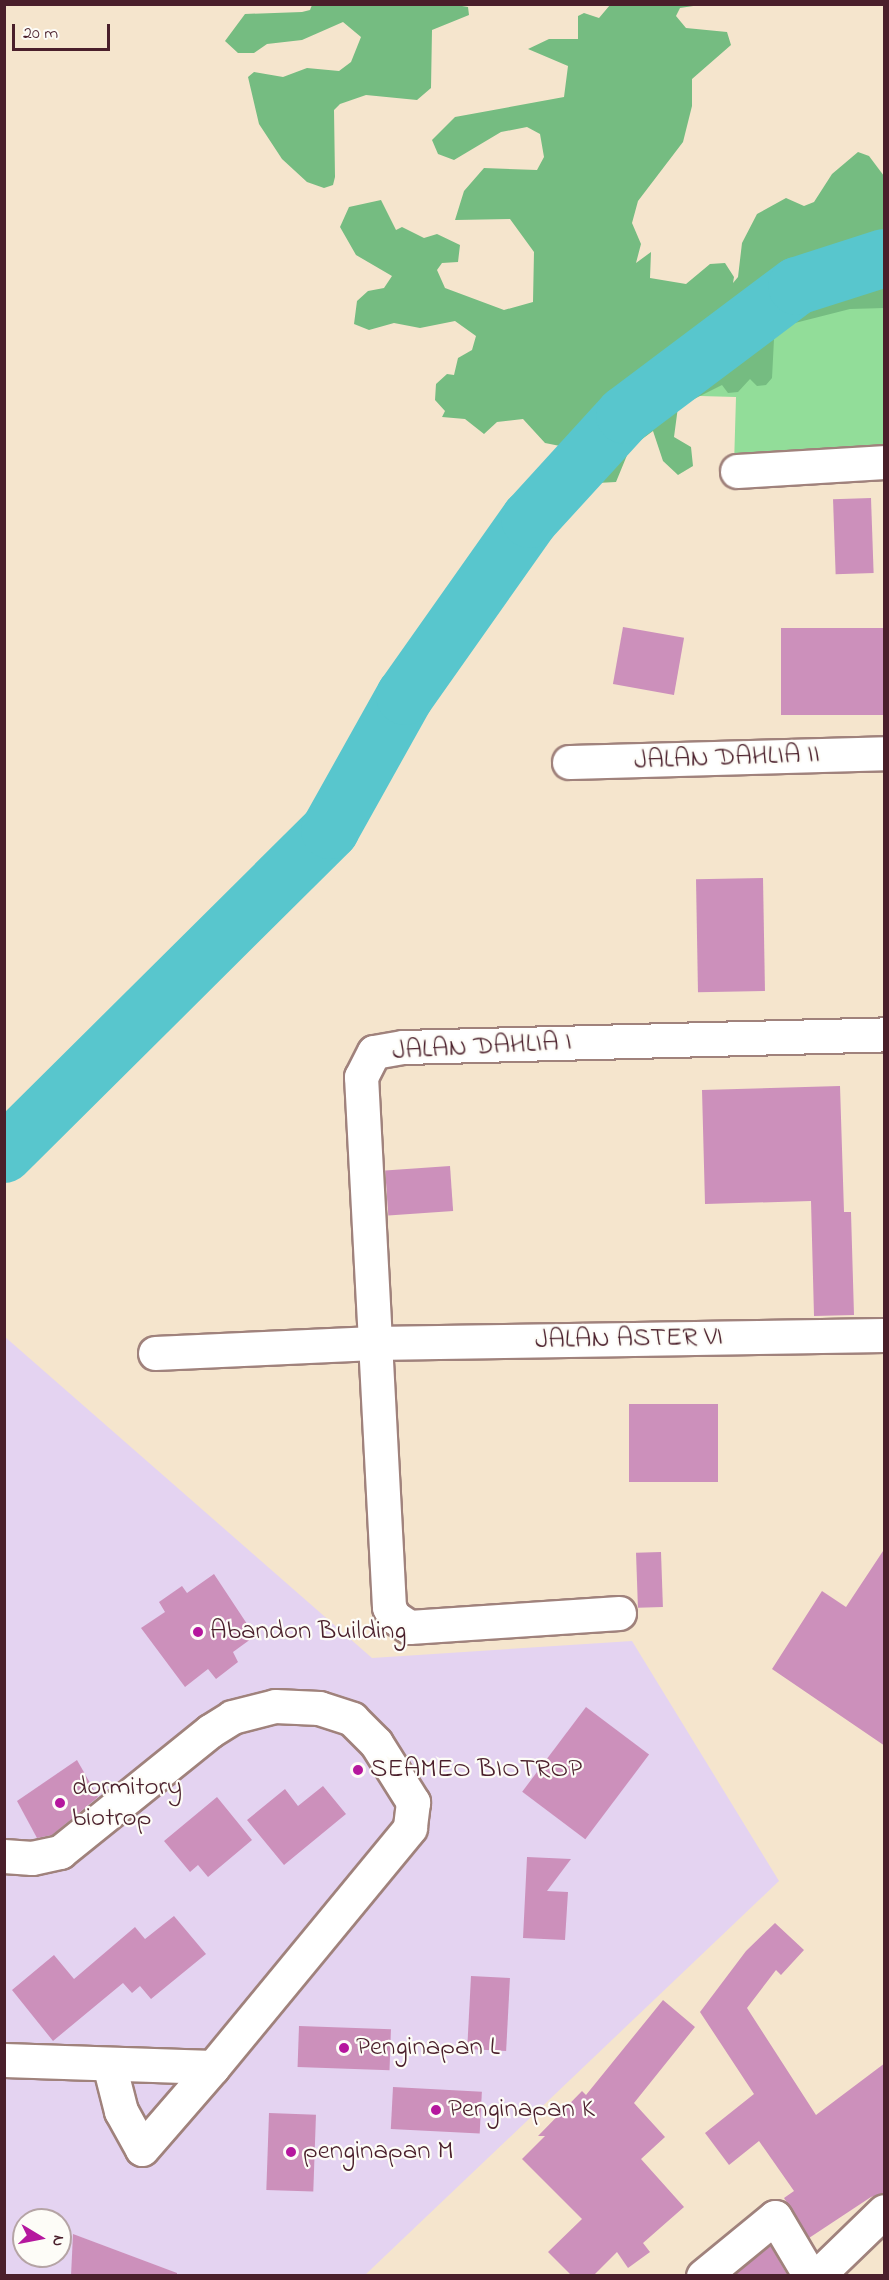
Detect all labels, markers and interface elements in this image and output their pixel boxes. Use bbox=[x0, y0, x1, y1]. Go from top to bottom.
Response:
scale bar bbox=[15, 12, 112, 50]
text: 20 m bbox=[23, 21, 58, 47]
street label: JALAN DAHLIA II bbox=[634, 739, 820, 777]
street label: JALAN DAHLIA I bbox=[391, 1026, 573, 1068]
street label: JALAN ASTER VI bbox=[535, 1321, 723, 1357]
place label: Abandon Building bbox=[210, 1616, 406, 1648]
marker: Abandon Building bbox=[191, 1625, 205, 1639]
place label: SEAMEO BIOTROP bbox=[370, 1754, 582, 1786]
marker: SEAMEO BIOTROP bbox=[351, 1763, 365, 1777]
place label: dormitory biotrop bbox=[72, 1771, 182, 1834]
marker: dormitory biotrop bbox=[53, 1796, 67, 1810]
place label: Penginapan L bbox=[356, 2032, 500, 2064]
marker: Penginapan L bbox=[337, 2041, 351, 2055]
place label: Penginapan K bbox=[448, 2094, 595, 2126]
marker: Penginapan K bbox=[429, 2103, 443, 2117]
place label: penginapan M bbox=[303, 2136, 454, 2168]
marker: penginapan M bbox=[284, 2145, 298, 2159]
north arrow bbox=[12, 2208, 72, 2268]
text: N bbox=[45, 2233, 71, 2248]

